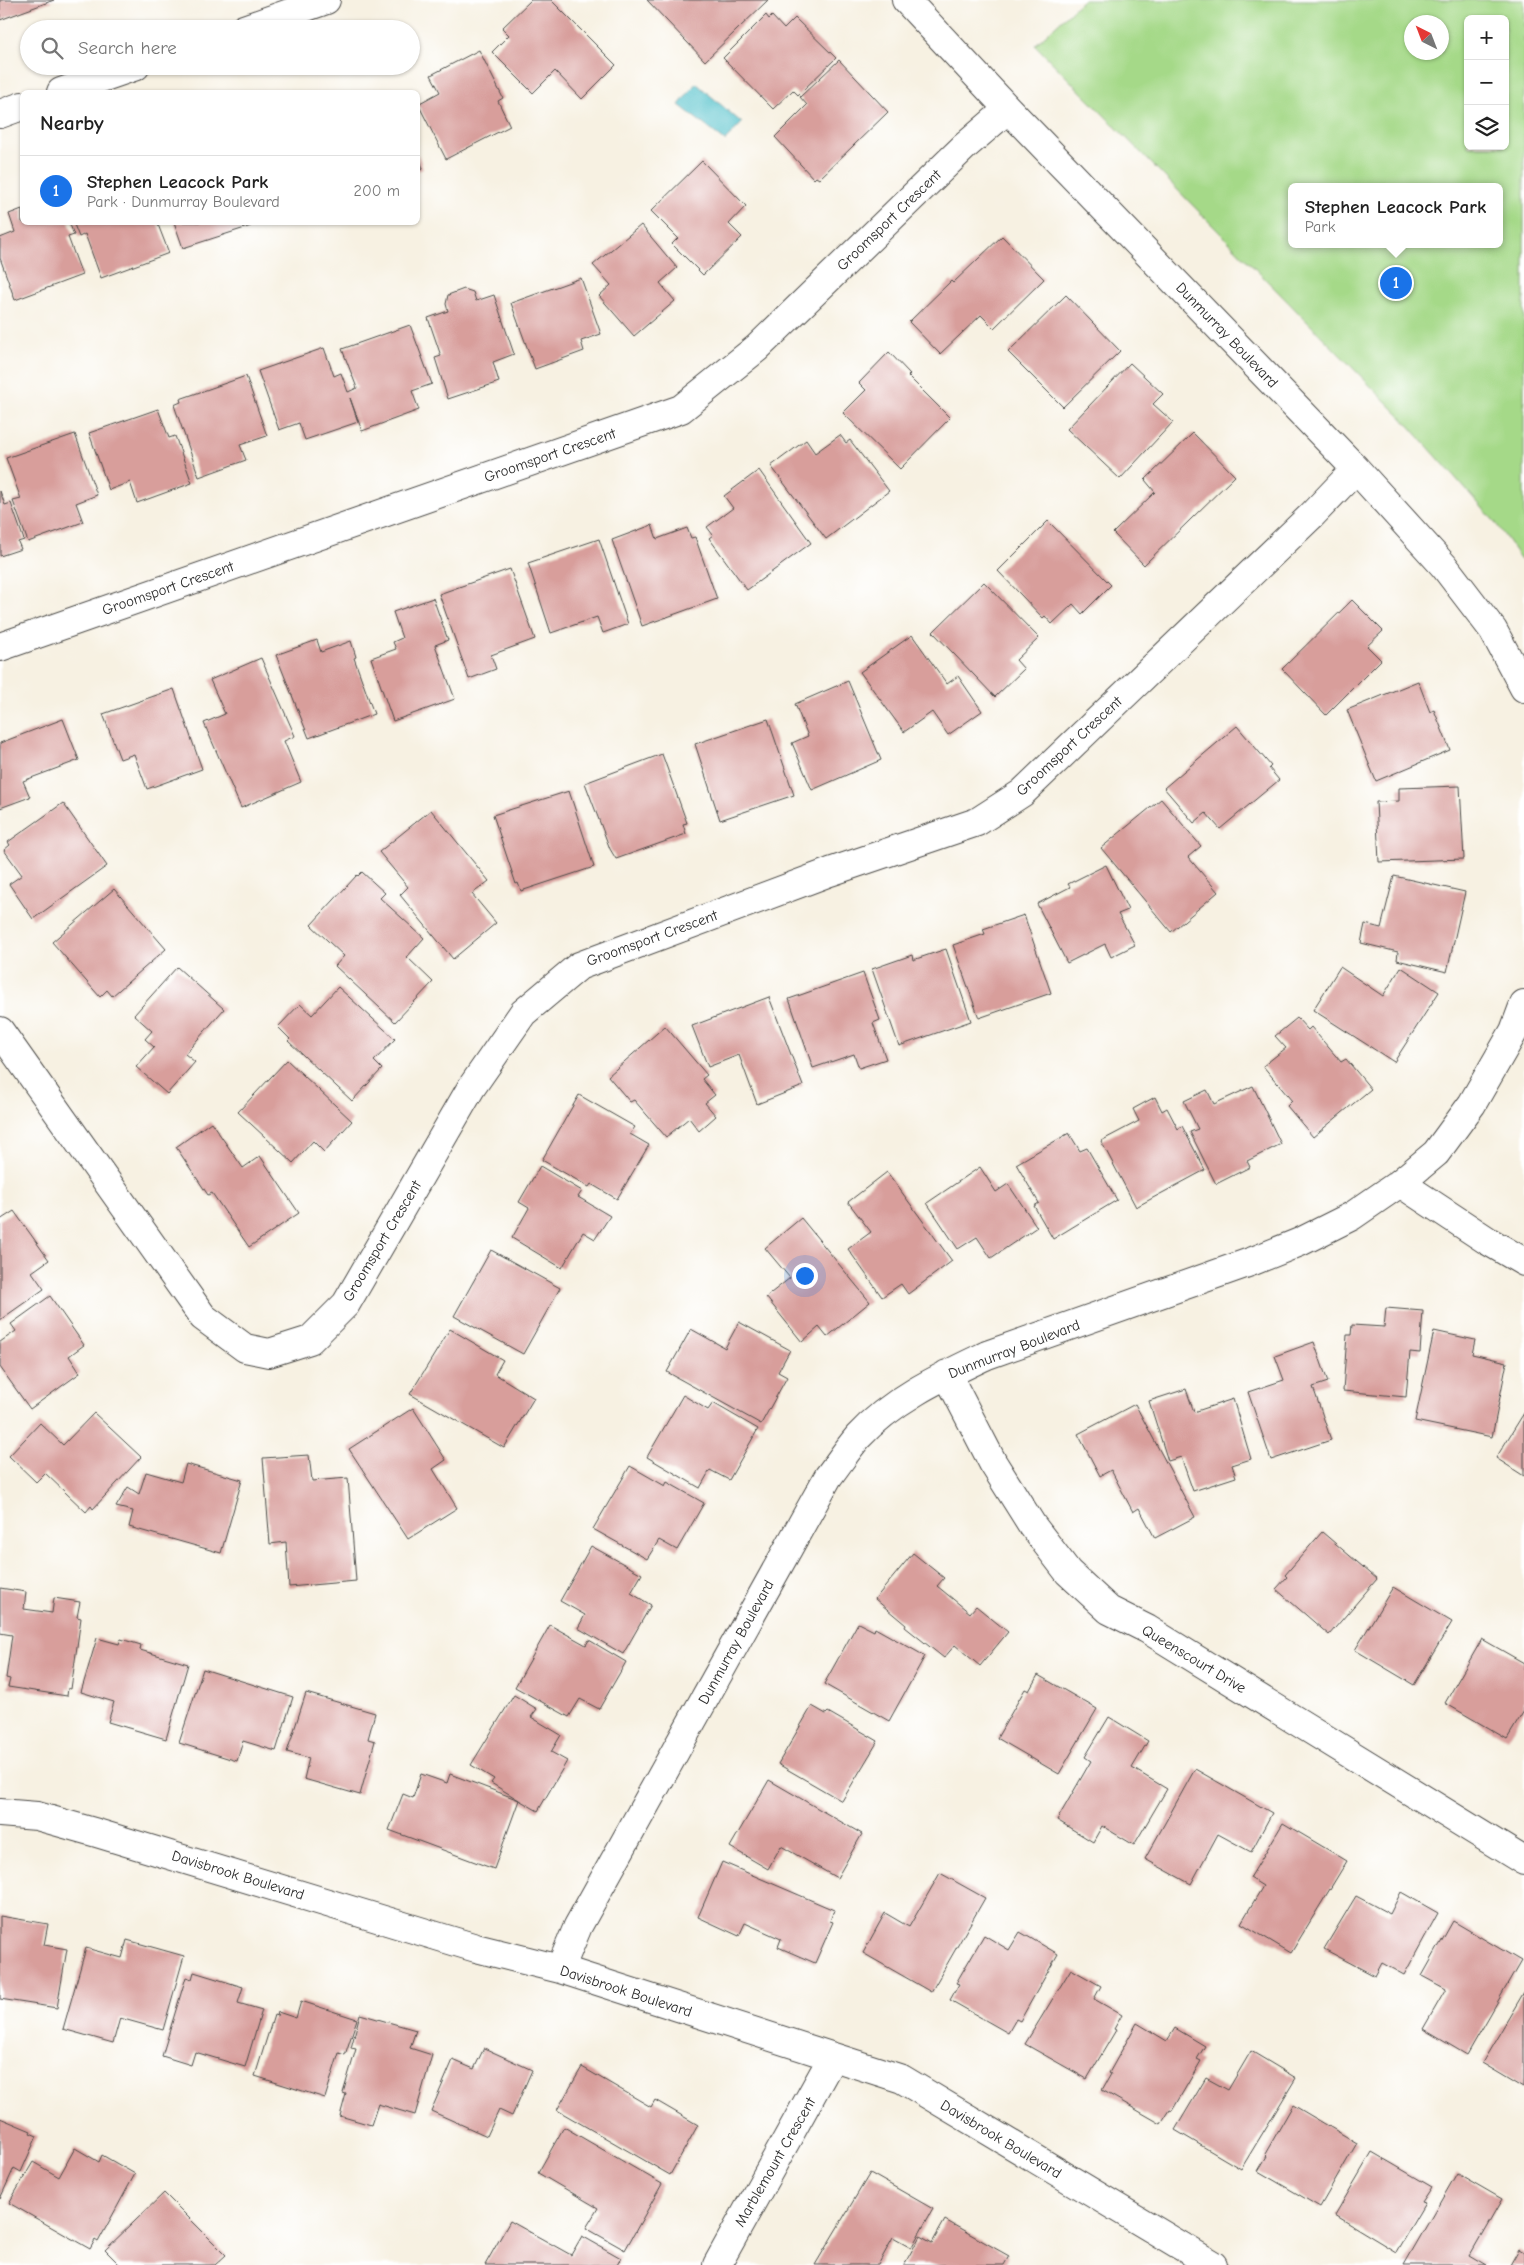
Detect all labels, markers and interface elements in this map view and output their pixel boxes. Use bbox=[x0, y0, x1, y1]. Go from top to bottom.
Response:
north arrow bbox=[1404, 15, 1449, 60]
map controls bbox=[1464, 15, 1509, 150]
button: + bbox=[1464, 15, 1509, 60]
search box bbox=[20, 20, 420, 75]
icon: search bbox=[38, 34, 66, 62]
text: Search here bbox=[78, 37, 177, 59]
button: − bbox=[1464, 60, 1509, 105]
button: layers bbox=[1464, 105, 1509, 150]
text: Nearby bbox=[40, 111, 104, 135]
street label: Groomsport Crescent bbox=[833, 165, 945, 274]
text: Stephen Leacock Park bbox=[87, 171, 268, 193]
text: 1 bbox=[53, 182, 59, 200]
text: 200 m bbox=[354, 182, 400, 200]
popup bbox=[1288, 183, 1503, 248]
text: Park · Dunmurray Boulevard bbox=[87, 193, 280, 211]
text: Stephen Leacock Park bbox=[1305, 196, 1486, 218]
text: Park bbox=[1305, 218, 1335, 236]
pin: 1 bbox=[1380, 264, 1412, 302]
street label: Dunmurray Boulevard bbox=[1172, 279, 1282, 391]
street label: Groomsport Crescent bbox=[482, 424, 619, 486]
street label: Groomsport Crescent bbox=[100, 557, 237, 619]
street label: Groomsport Crescent bbox=[1012, 692, 1126, 800]
street label: Groomsport Crescent bbox=[584, 906, 721, 970]
street label: Groomsport Crescent bbox=[339, 1177, 426, 1305]
your location bbox=[792, 1263, 818, 1289]
street label: Dunmurray Boulevard bbox=[946, 1316, 1082, 1382]
street label: Dunmurray Boulevard bbox=[694, 1577, 778, 1707]
street label: Queenscourt Drive bbox=[1139, 1621, 1250, 1697]
street label: Davisbrook Boulevard bbox=[169, 1846, 307, 1904]
street label: Davisbrook Boulevard bbox=[558, 1961, 694, 2021]
street label: Marblemount Crescent bbox=[731, 2093, 820, 2230]
street label: Davisbrook Boulevard bbox=[937, 2096, 1065, 2182]

